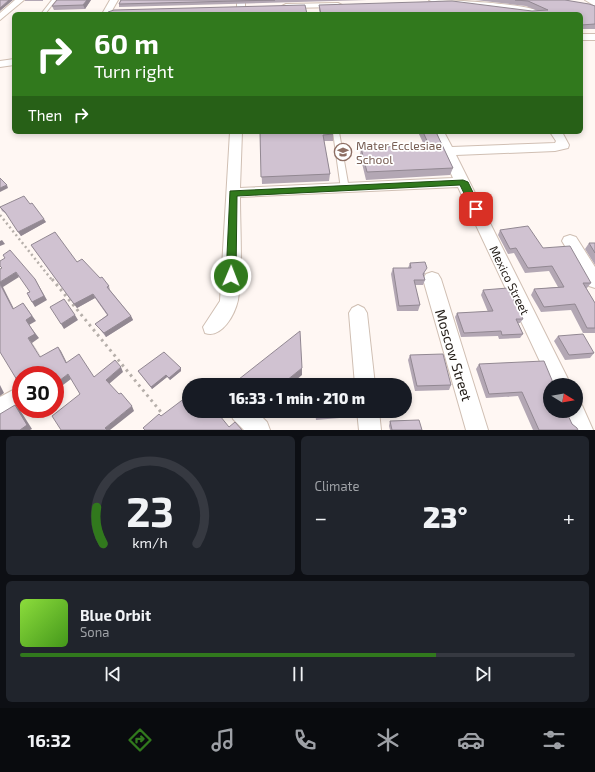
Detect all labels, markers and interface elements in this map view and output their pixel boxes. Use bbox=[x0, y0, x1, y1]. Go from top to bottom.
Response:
text: 60 m bbox=[94, 26, 159, 60]
icon: right bbox=[28, 28, 80, 80]
text: Turn right bbox=[94, 60, 174, 82]
icon: right bbox=[70, 104, 92, 126]
text: Then bbox=[28, 106, 62, 124]
place label: Mater Ecclesiae School bbox=[356, 138, 442, 166]
school or university icon: Mater Ecclesiae School bbox=[333, 142, 353, 162]
pin bbox=[459, 192, 493, 226]
icon: arrive bbox=[465, 198, 487, 220]
street label: Mexico Street bbox=[487, 243, 533, 317]
position arrow bbox=[210, 255, 252, 297]
street label: Moscow Street bbox=[432, 307, 476, 403]
speed limit sign: 30 bbox=[12, 366, 64, 418]
north arrow bbox=[543, 378, 583, 418]
map controls bbox=[543, 378, 583, 418]
text: 16:33 · 1 min · 210 m bbox=[229, 389, 365, 407]
text: Climate bbox=[315, 478, 359, 494]
text: 23 bbox=[126, 484, 174, 534]
text: 23° bbox=[423, 498, 468, 534]
text: − bbox=[315, 504, 327, 530]
text: + bbox=[563, 504, 575, 530]
text: km/h bbox=[133, 533, 168, 550]
text: Blue Orbit bbox=[80, 606, 151, 624]
text: Sona bbox=[80, 624, 109, 640]
icon: previous bbox=[102, 663, 124, 685]
icon: pause bbox=[287, 663, 309, 685]
icon: next bbox=[472, 663, 494, 685]
icon: directions bbox=[126, 726, 154, 754]
icon: music bbox=[209, 726, 237, 754]
icon: phone bbox=[291, 726, 319, 754]
icon: climate bbox=[374, 726, 402, 754]
icon: car bbox=[457, 726, 485, 754]
icon: filters bbox=[540, 726, 568, 754]
text: 16:32 bbox=[27, 729, 71, 751]

